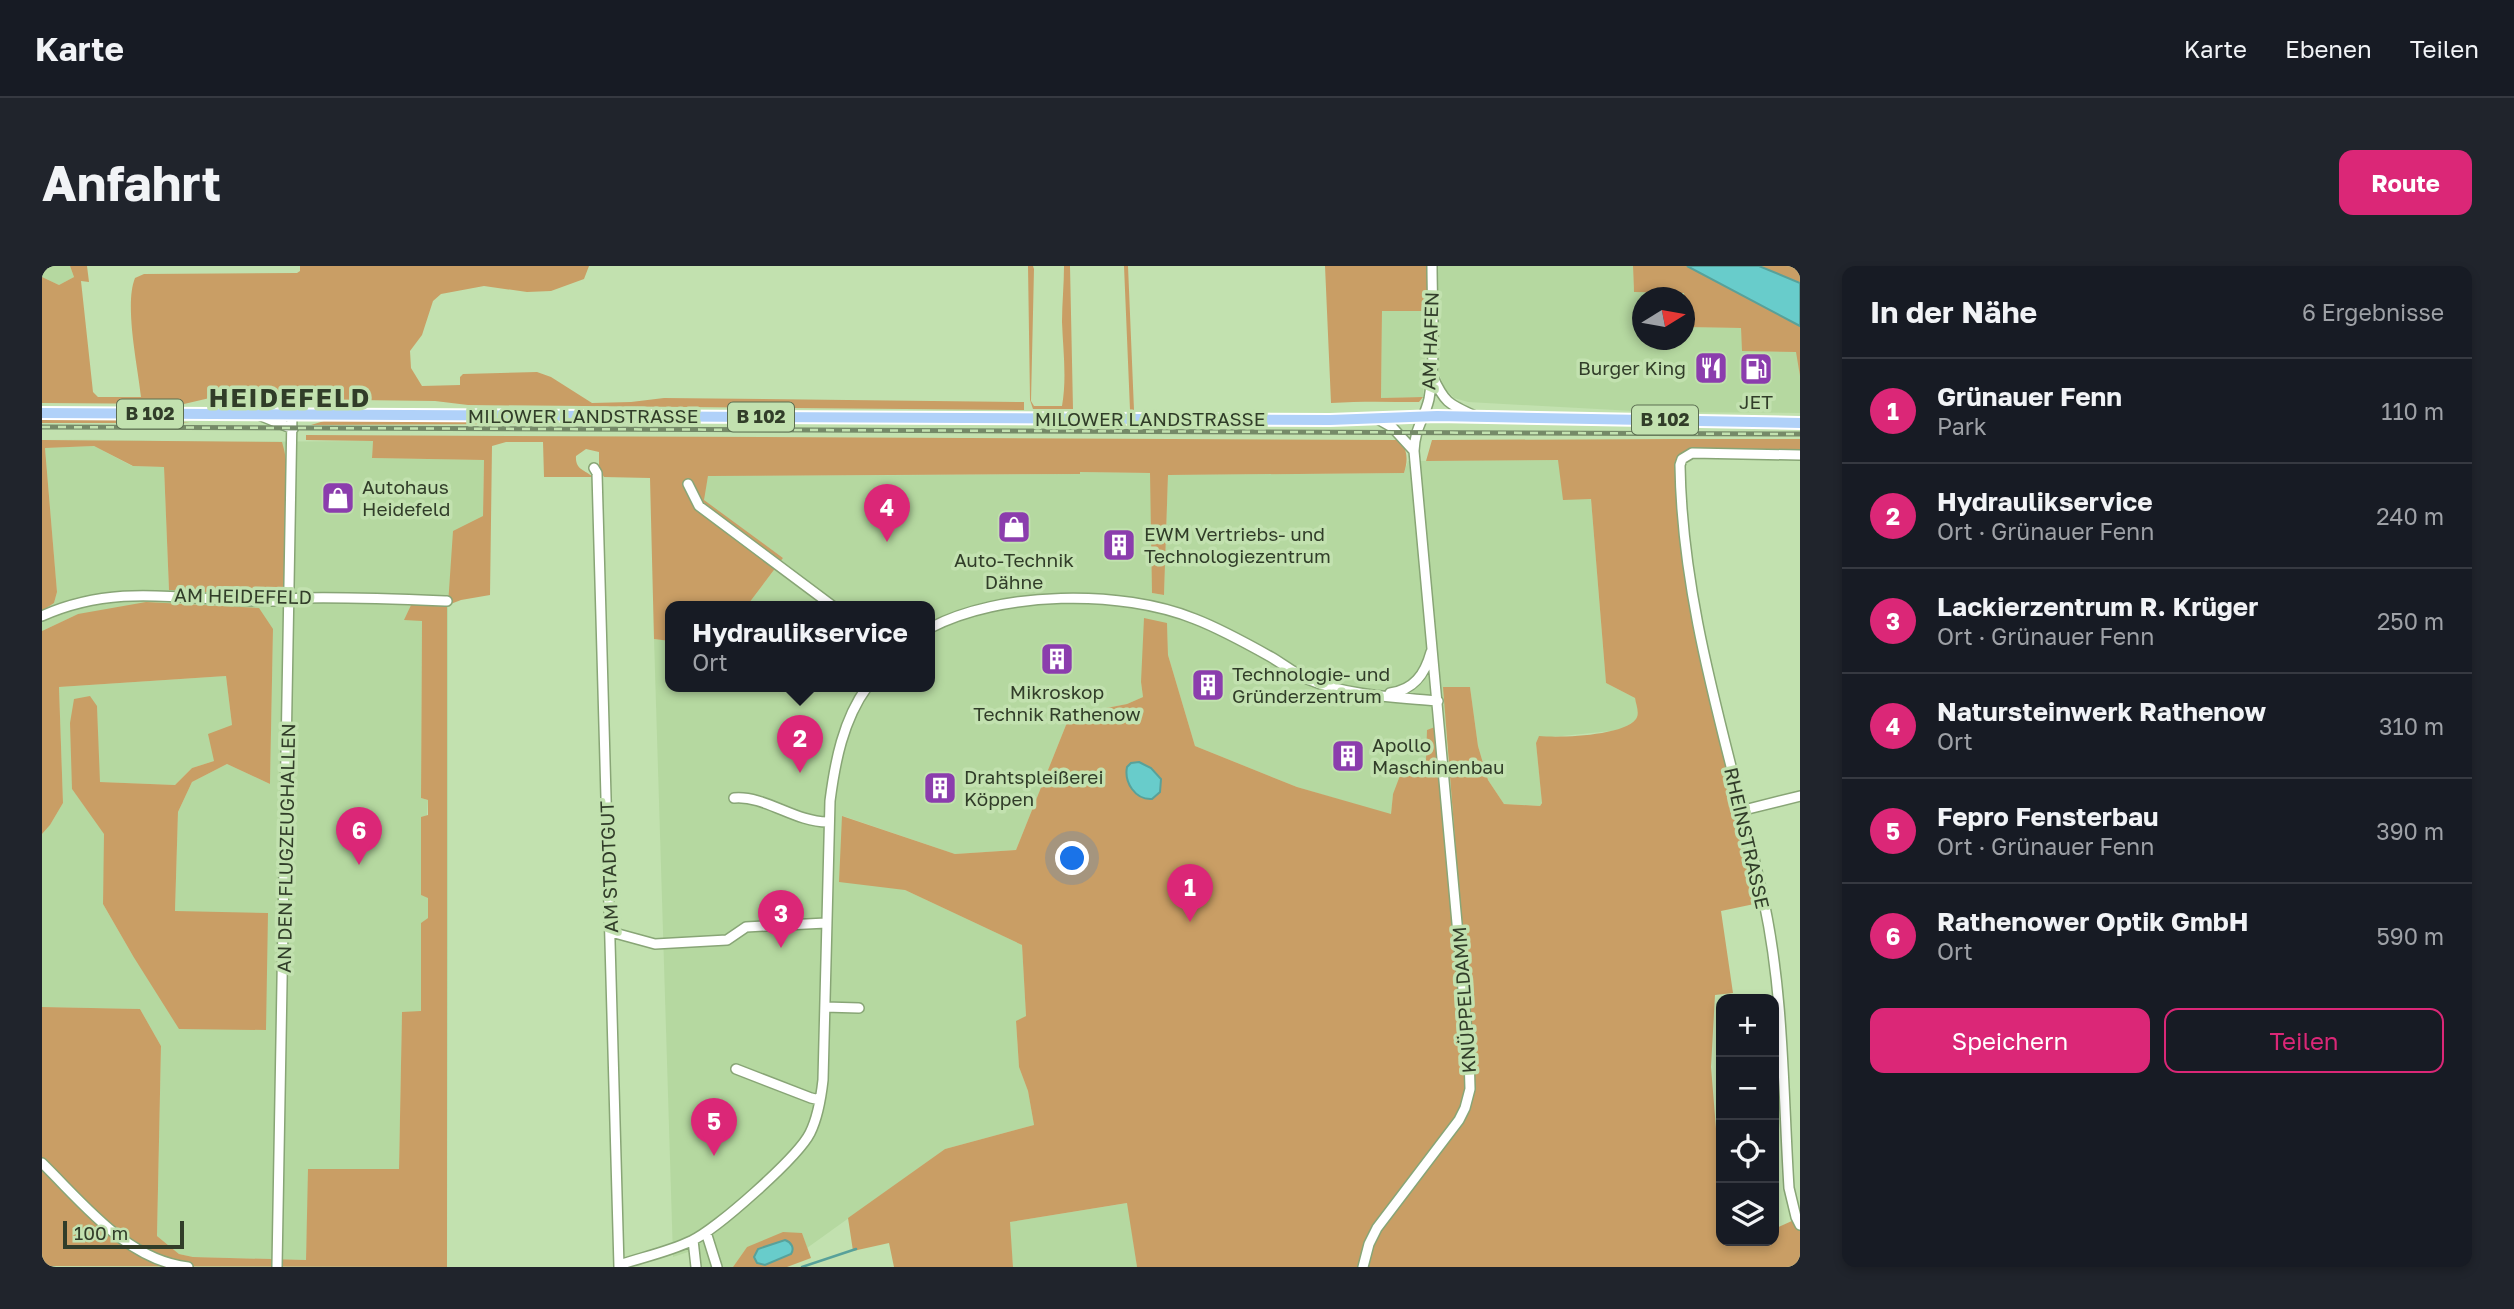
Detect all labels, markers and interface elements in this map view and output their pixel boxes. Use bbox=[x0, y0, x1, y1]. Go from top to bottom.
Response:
text: Karte bbox=[35, 29, 124, 68]
text: Karte bbox=[2184, 34, 2247, 63]
text: Ebenen bbox=[2285, 34, 2372, 63]
text: Teilen bbox=[2410, 34, 2479, 63]
button: Route bbox=[2339, 150, 2472, 215]
text: Anfahrt bbox=[42, 153, 221, 212]
north arrow bbox=[1632, 287, 1695, 350]
street label: AM HAFEN bbox=[1416, 291, 1443, 391]
text: In der Nähe bbox=[1870, 294, 2037, 330]
text: 6 Ergebnisse bbox=[2302, 298, 2444, 326]
restaurant icon: Burger King bbox=[1692, 349, 1730, 387]
fuel station icon: JET bbox=[1737, 350, 1775, 388]
place label: Burger King bbox=[1578, 356, 1686, 379]
text: Grünauer Fenn bbox=[1937, 381, 2122, 412]
district label: HEIDEFELD bbox=[209, 382, 371, 413]
place label: JET bbox=[1739, 390, 1773, 413]
text: 1 bbox=[1887, 397, 1899, 425]
text: 110 m bbox=[2381, 397, 2444, 425]
road number: B 102 bbox=[117, 400, 183, 428]
road number: B 102 bbox=[728, 402, 794, 432]
street label: MILOWER LANDSTRASSE bbox=[468, 404, 698, 427]
road number: B 102 bbox=[1632, 406, 1698, 434]
street label: MILOWER LANDSTRASSE bbox=[1035, 407, 1265, 430]
text: Park bbox=[1937, 412, 1987, 440]
place label: Autohaus Heidefeld bbox=[362, 475, 450, 520]
shop icon: Autohaus Heidefeld bbox=[319, 479, 357, 517]
pin: 4 bbox=[864, 484, 910, 542]
text: Hydraulikservice bbox=[1937, 486, 2153, 517]
text: 2 bbox=[1886, 502, 1900, 530]
text: 240 m bbox=[2376, 502, 2444, 530]
shop icon: Auto-Technik Dähne bbox=[995, 508, 1033, 546]
text: Ort · Grünauer Fenn bbox=[1937, 517, 2154, 545]
place label: EWM Vertriebs- und Technologiezentrum bbox=[1144, 522, 1331, 567]
building icon: EWM Vertriebs- und Technologiezentrum bbox=[1100, 526, 1138, 564]
place label: Auto-Technik Dähne bbox=[954, 548, 1074, 593]
street label: AM HEIDEFELD bbox=[174, 583, 312, 608]
text: Lackierzentrum R. Krüger bbox=[1937, 591, 2258, 622]
popup bbox=[665, 601, 935, 692]
text: 3 bbox=[1886, 607, 1900, 635]
text: 250 m bbox=[2377, 607, 2444, 635]
text: Hydraulikservice bbox=[692, 617, 908, 648]
text: Ort · Grünauer Fenn bbox=[1937, 622, 2154, 650]
building icon: Mikroskop Technik Rathenow bbox=[1038, 640, 1076, 678]
text: Ort bbox=[692, 648, 728, 676]
place label: Technologie- und Gründerzentrum bbox=[1232, 662, 1390, 707]
building icon: Technologie- und Gründerzentrum bbox=[1189, 666, 1227, 704]
place label: Mikroskop Technik Rathenow bbox=[973, 680, 1141, 725]
text: Natursteinwerk Rathenow bbox=[1937, 696, 2266, 727]
text: 4 bbox=[1886, 712, 1900, 740]
text: 310 m bbox=[2379, 712, 2444, 740]
pin: 2 bbox=[777, 715, 823, 773]
street label: AN DEN FLUGZEUGHALLEN bbox=[272, 723, 299, 973]
text: Ort bbox=[1937, 727, 1973, 755]
place label: Apollo Maschinenbau bbox=[1372, 733, 1505, 778]
building icon: Apollo Maschinenbau bbox=[1329, 737, 1367, 775]
place label: Drahtspleißerei Köppen bbox=[964, 765, 1103, 810]
street label: RHEINSTRASSE bbox=[1720, 765, 1775, 911]
building icon: Drahtspleißerei Köppen bbox=[921, 769, 959, 807]
street label: AM STADTGUT bbox=[595, 800, 622, 933]
text: Fepro Fensterbau bbox=[1937, 801, 2159, 832]
pin: 6 bbox=[336, 807, 382, 865]
text: 5 bbox=[1886, 817, 1900, 845]
text: 390 m bbox=[2376, 817, 2444, 845]
text: Ort · Grünauer Fenn bbox=[1937, 832, 2154, 860]
your location bbox=[1055, 841, 1089, 875]
pin: 1 bbox=[1167, 864, 1213, 922]
pin: 3 bbox=[758, 890, 804, 948]
text: Rathenower Optik GmbH bbox=[1937, 906, 2248, 937]
text: 6 bbox=[1886, 922, 1900, 950]
text: 590 m bbox=[2376, 922, 2444, 950]
street label: KNÜPPELDAMM bbox=[1447, 926, 1480, 1074]
text: Ort bbox=[1937, 937, 1973, 965]
map controls bbox=[1716, 994, 1779, 1246]
button: + bbox=[1716, 994, 1779, 1057]
button: Speichern bbox=[1870, 1008, 2150, 1073]
button: Teilen bbox=[2164, 1008, 2444, 1073]
button: − bbox=[1716, 1057, 1779, 1120]
pin: 5 bbox=[691, 1098, 737, 1156]
button: locate bbox=[1716, 1120, 1779, 1183]
button: layers bbox=[1716, 1183, 1779, 1246]
scale bar bbox=[63, 1218, 184, 1250]
text: 100 m bbox=[74, 1221, 128, 1244]

